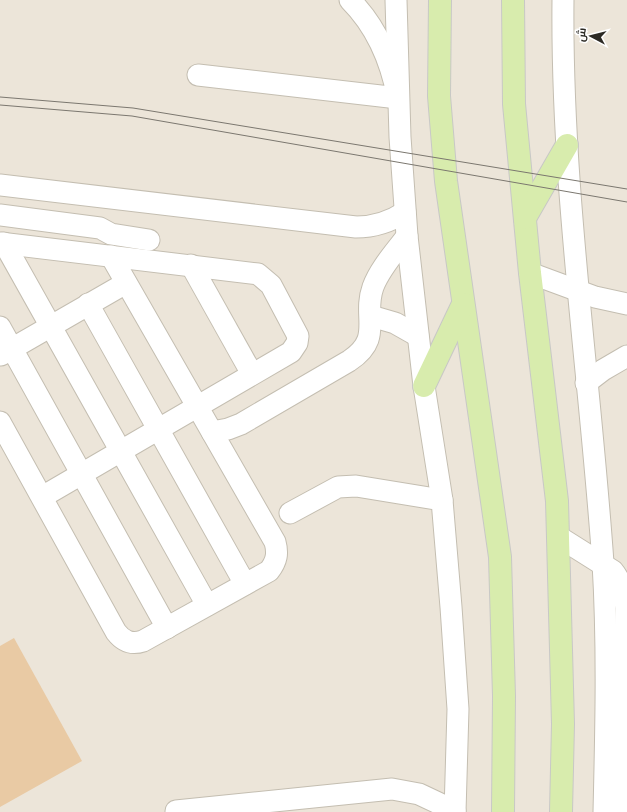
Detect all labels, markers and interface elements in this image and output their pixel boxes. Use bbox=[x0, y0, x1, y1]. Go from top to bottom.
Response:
north arrow bbox=[571, 16, 611, 56]
text: ش bbox=[573, 27, 590, 43]

